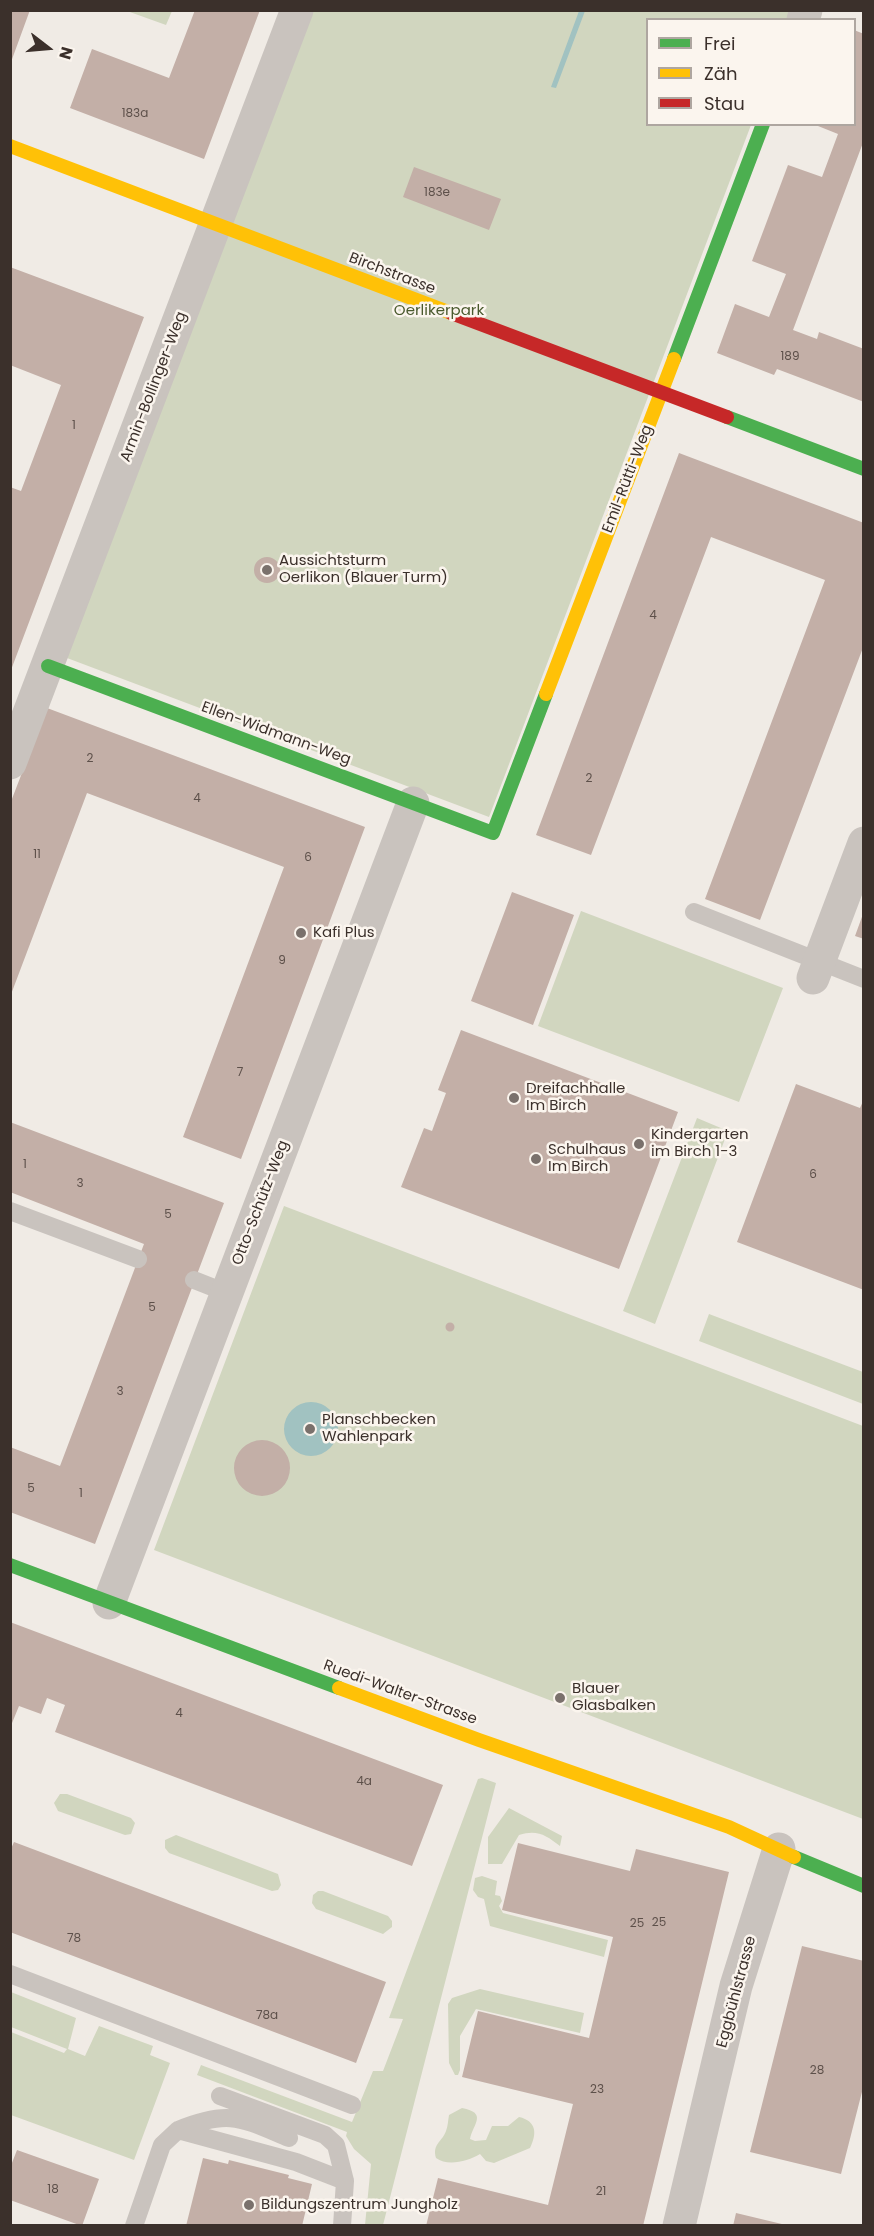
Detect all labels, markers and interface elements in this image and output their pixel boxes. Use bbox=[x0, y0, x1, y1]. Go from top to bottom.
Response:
north arrow bbox=[18, 18, 78, 78]
legend bbox=[646, 18, 856, 126]
text: Frei bbox=[704, 31, 735, 56]
text: N bbox=[53, 44, 79, 62]
text: Zäh bbox=[704, 61, 737, 86]
text: Stau bbox=[704, 91, 745, 116]
house number: 183a bbox=[122, 107, 148, 121]
house number: 183e bbox=[424, 186, 450, 200]
street label: Birchstrasse bbox=[346, 249, 438, 299]
park label: Oerlikerpark bbox=[394, 302, 484, 320]
street label: Armin-Bollinger-Weg bbox=[117, 309, 191, 465]
house number: 189 bbox=[781, 350, 799, 364]
house number: 1 bbox=[72, 419, 76, 433]
street label: Emil-Rütti-Weg bbox=[599, 422, 657, 536]
place label: Aussichtsturm Oerlikon (Blauer Turm) bbox=[279, 552, 448, 587]
marker: Aussichtsturm Oerlikon (Blauer Turm) bbox=[260, 563, 274, 577]
house number: 4 bbox=[649, 609, 657, 623]
street label: Ellen-Widmann-Weg bbox=[199, 699, 353, 769]
house number: 2 bbox=[87, 752, 93, 766]
house number: 2 bbox=[586, 772, 592, 786]
house number: 4 bbox=[193, 792, 201, 806]
house number: 11 bbox=[33, 848, 41, 862]
house number: 6 bbox=[304, 851, 312, 865]
place label: Kafi Plus bbox=[313, 924, 375, 942]
marker: Kafi Plus bbox=[294, 926, 308, 940]
house number: 9 bbox=[278, 954, 286, 968]
house number: 7 bbox=[237, 1066, 243, 1080]
place label: Dreifachhalle Im Birch bbox=[526, 1080, 625, 1115]
marker: Dreifachhalle Im Birch bbox=[507, 1091, 521, 1105]
place label: Kindergarten im Birch 1-3 bbox=[651, 1126, 749, 1161]
marker: Kindergarten im Birch 1-3 bbox=[632, 1137, 646, 1151]
street label: Otto-Schütz-Weg bbox=[229, 1138, 293, 1268]
place label: Schulhaus Im Birch bbox=[548, 1141, 626, 1176]
marker: Schulhaus Im Birch bbox=[529, 1152, 543, 1166]
house number: 1 bbox=[23, 1158, 27, 1172]
house number: 6 bbox=[809, 1168, 817, 1182]
house number: 3 bbox=[76, 1177, 84, 1191]
house number: 5 bbox=[164, 1208, 172, 1222]
house number: 5 bbox=[148, 1301, 156, 1315]
house number: 3 bbox=[116, 1385, 124, 1399]
place label: Planschbecken Wahlenpark bbox=[322, 1411, 436, 1446]
marker: Planschbecken Wahlenpark bbox=[303, 1422, 317, 1436]
house number: 5 bbox=[27, 1482, 35, 1496]
house number: 1 bbox=[79, 1487, 83, 1501]
street label: Ruedi-Walter-Strasse bbox=[321, 1657, 479, 1729]
place label: Blauer Glasbalken bbox=[572, 1680, 656, 1715]
marker: Blauer Glasbalken bbox=[553, 1691, 567, 1705]
house number: 4 bbox=[175, 1707, 183, 1721]
house number: 4a bbox=[356, 1775, 372, 1789]
house number: 25 bbox=[652, 1916, 666, 1930]
house number: 25 bbox=[630, 1917, 644, 1931]
house number: 78 bbox=[67, 1932, 81, 1946]
street label: Eggbühlstrasse bbox=[713, 1934, 761, 2050]
house number: 78a bbox=[256, 2009, 278, 2023]
house number: 28 bbox=[810, 2064, 824, 2078]
house number: 23 bbox=[590, 2083, 604, 2097]
house number: 18 bbox=[47, 2183, 59, 2197]
house number: 21 bbox=[596, 2185, 606, 2199]
place label: Bildungszentrum Jungholz bbox=[261, 2196, 458, 2214]
marker: Bildungszentrum Jungholz bbox=[242, 2198, 256, 2212]

